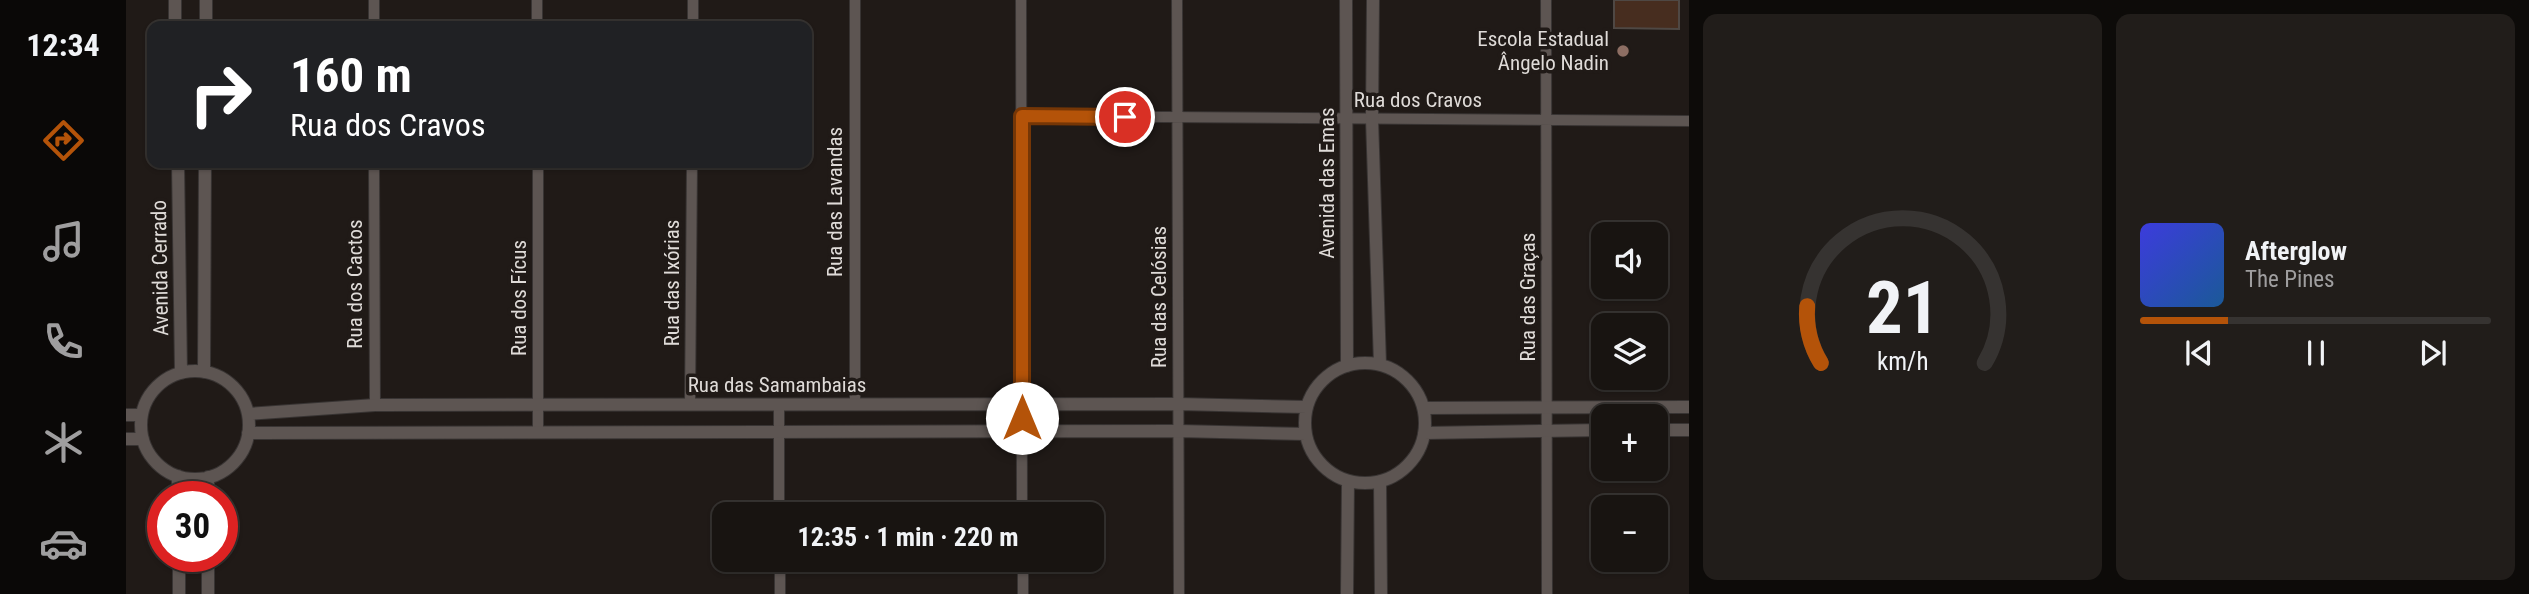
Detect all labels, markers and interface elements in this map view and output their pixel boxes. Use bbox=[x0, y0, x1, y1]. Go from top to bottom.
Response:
text: 12:34 bbox=[26, 26, 100, 64]
place label: Escola Estadual Ângelo Nadin bbox=[1477, 27, 1609, 75]
marker: Escola Estadual Ângelo Nadin bbox=[1615, 43, 1631, 59]
text: 160 m bbox=[290, 47, 412, 104]
icon: right bbox=[175, 49, 266, 140]
pin bbox=[1095, 87, 1155, 147]
street label: Rua dos Cravos bbox=[1354, 88, 1482, 112]
icon: arrive bbox=[1106, 98, 1144, 136]
text: Rua dos Cravos bbox=[290, 106, 485, 144]
street label: Avenida das Emas bbox=[1315, 107, 1339, 259]
icon: directions bbox=[39, 116, 88, 165]
street label: Rua das Lavandas bbox=[823, 127, 847, 277]
street label: Avenida Cerrado bbox=[147, 200, 173, 336]
icon: music bbox=[39, 217, 88, 266]
street label: Rua dos Cactos bbox=[343, 219, 367, 349]
street label: Rua das Ixórias bbox=[660, 220, 684, 346]
map controls bbox=[1591, 222, 1668, 572]
button: sound bbox=[1591, 222, 1668, 299]
street label: Rua das Celósias bbox=[1147, 226, 1171, 368]
street label: Rua das Graças bbox=[1516, 233, 1540, 361]
text: Afterglow bbox=[2245, 236, 2347, 266]
street label: Rua dos Fícus bbox=[507, 240, 531, 356]
text: 21 bbox=[1866, 265, 1939, 351]
text: The Pines bbox=[2245, 266, 2335, 293]
button: layers bbox=[1591, 313, 1668, 390]
icon: phone bbox=[39, 317, 88, 366]
icon: previous bbox=[2180, 334, 2218, 372]
icon: pause bbox=[2297, 334, 2335, 372]
icon: next bbox=[2414, 334, 2452, 372]
text: km/h bbox=[1877, 347, 1928, 376]
street label: Rua das Samambaias bbox=[688, 373, 866, 397]
position arrow bbox=[985, 381, 1059, 455]
button: + bbox=[1591, 404, 1668, 481]
icon: climate bbox=[39, 418, 88, 467]
speed limit sign: 30 bbox=[147, 481, 238, 572]
button: − bbox=[1591, 495, 1668, 572]
icon: car bbox=[39, 519, 88, 568]
text: 12:35 · 1 min · 220 m bbox=[798, 522, 1018, 552]

